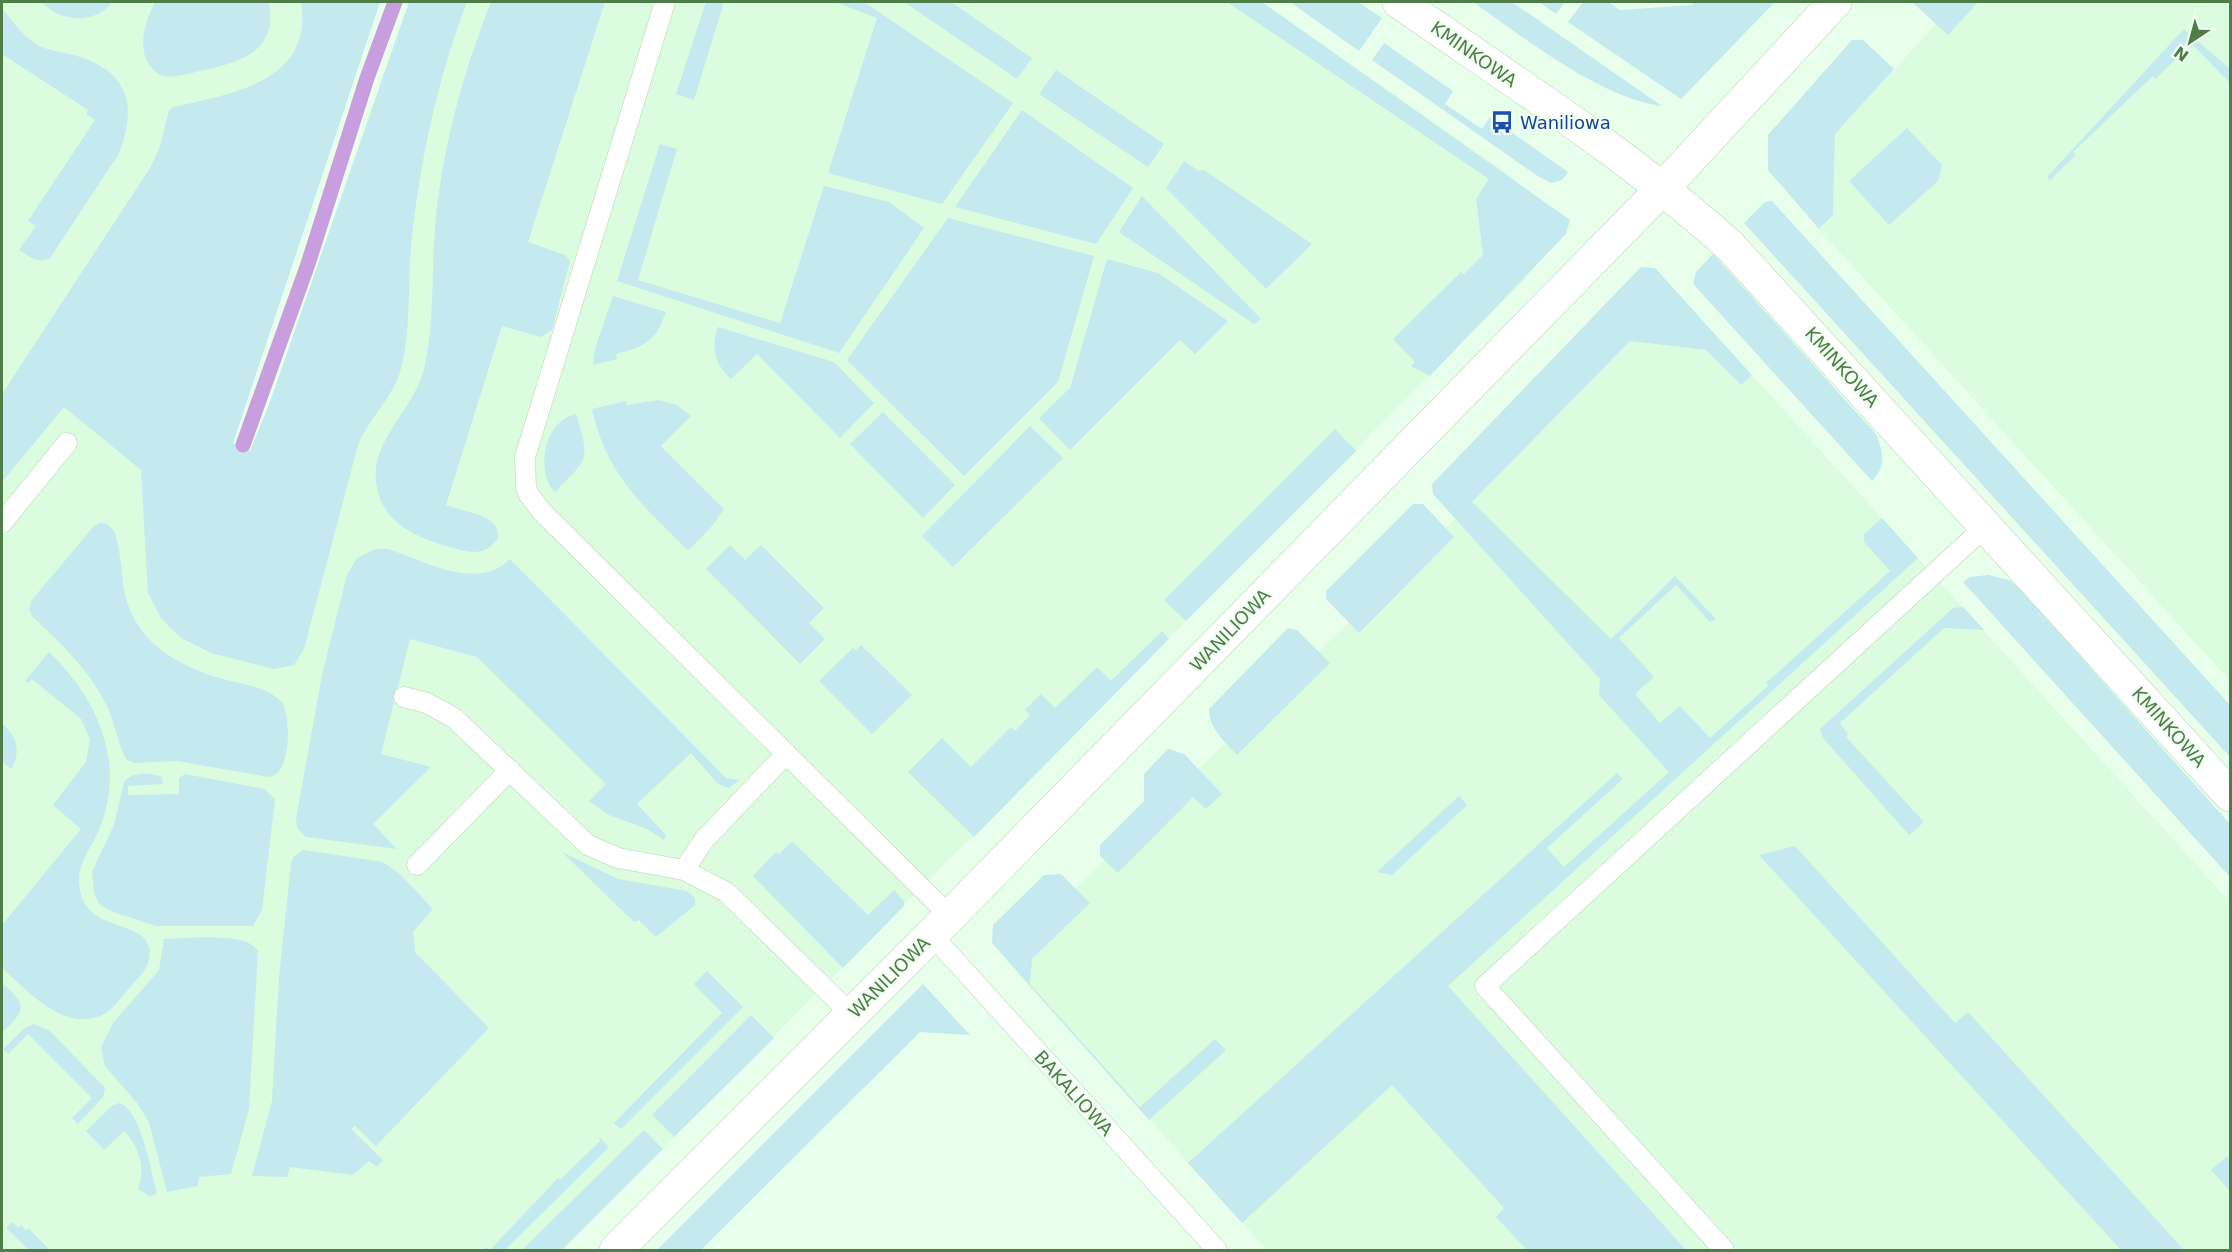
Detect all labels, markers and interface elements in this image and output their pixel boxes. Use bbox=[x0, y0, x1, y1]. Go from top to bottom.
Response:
north arrow bbox=[2160, 12, 2220, 72]
street label: KMINKOWA bbox=[1427, 17, 1522, 92]
text: N bbox=[2170, 42, 2192, 65]
bus stop icon: Waniliowa bbox=[1489, 109, 1515, 135]
place label: Waniliowa bbox=[1520, 112, 1611, 133]
street label: KMINKOWA bbox=[1801, 323, 1884, 412]
street label: WANILIOWA bbox=[1185, 584, 1275, 676]
street label: KMINKOWA bbox=[2128, 683, 2211, 772]
street label: WANILIOWA bbox=[844, 931, 935, 1022]
street label: BAKALIOWA bbox=[1030, 1046, 1118, 1140]

